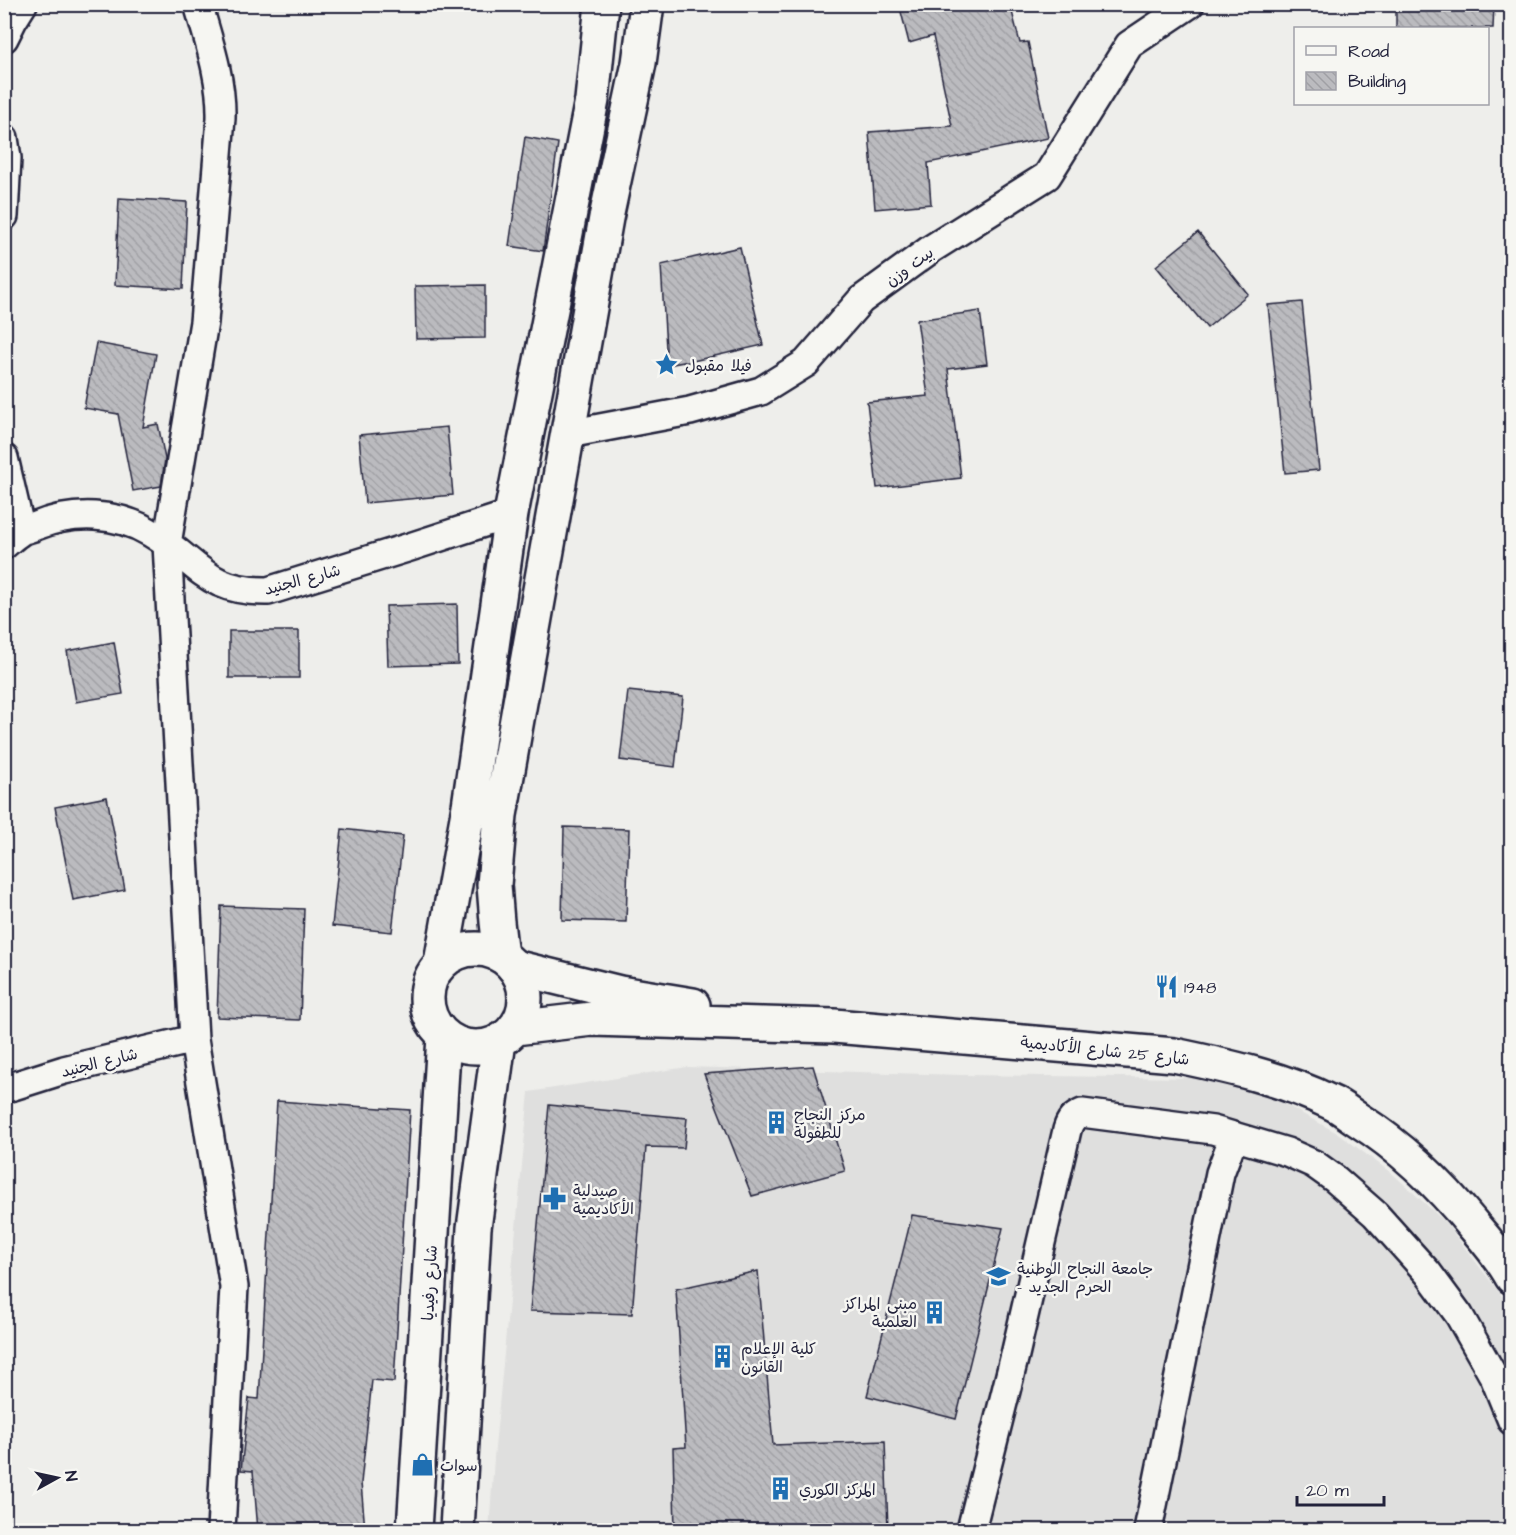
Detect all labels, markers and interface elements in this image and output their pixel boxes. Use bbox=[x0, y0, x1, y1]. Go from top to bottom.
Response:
legend bbox=[1294, 27, 1489, 105]
text: Road bbox=[1348, 39, 1389, 64]
text: Building bbox=[1348, 69, 1406, 95]
street label: بيت وزن bbox=[881, 242, 938, 292]
place icon: فيلا مقبول bbox=[654, 352, 680, 378]
place label: فيلا مقبول bbox=[685, 355, 752, 377]
street label: شارع الجنيد bbox=[262, 559, 343, 601]
restaurant icon: 1948 bbox=[1153, 974, 1179, 1000]
place label: 1948 bbox=[1184, 977, 1216, 999]
street label: شارع 25 شارع الأكاديمية bbox=[1019, 1031, 1190, 1071]
street label: شارع الجنيد bbox=[59, 1043, 140, 1083]
place label: مركز النجاح للطفولة bbox=[794, 1104, 866, 1144]
building icon: مركز النجاح للطفولة bbox=[763, 1110, 789, 1136]
place label: صيدلية الأكاديمية bbox=[573, 1180, 634, 1220]
pharmacy icon: صيدلية الأكاديمية bbox=[542, 1186, 568, 1212]
street label: شارع رفيديا bbox=[417, 1245, 443, 1321]
place label: جامعة النجاح الوطنية - الحرم الجديد bbox=[1017, 1258, 1153, 1299]
school or university icon: جامعة النجاح الوطنية - الحرم الجديد bbox=[986, 1264, 1012, 1290]
place label: مبنى المراكز العلمية bbox=[842, 1293, 917, 1333]
building icon: مبنى المراكز العلمية bbox=[922, 1299, 948, 1325]
place label: كلية الإعلام القانون bbox=[741, 1338, 816, 1378]
building icon: كلية الإعلام القانون bbox=[710, 1344, 736, 1370]
north arrow bbox=[27, 1448, 87, 1508]
shop icon: سوات bbox=[409, 1452, 435, 1478]
place label: سوات bbox=[440, 1455, 478, 1477]
scale bar bbox=[1297, 1469, 1384, 1507]
text: N bbox=[59, 1470, 82, 1483]
building icon: المركز الكوري bbox=[768, 1476, 794, 1502]
text: 20 m bbox=[1306, 1478, 1349, 1503]
place label: المركز الكوري bbox=[799, 1479, 876, 1501]

